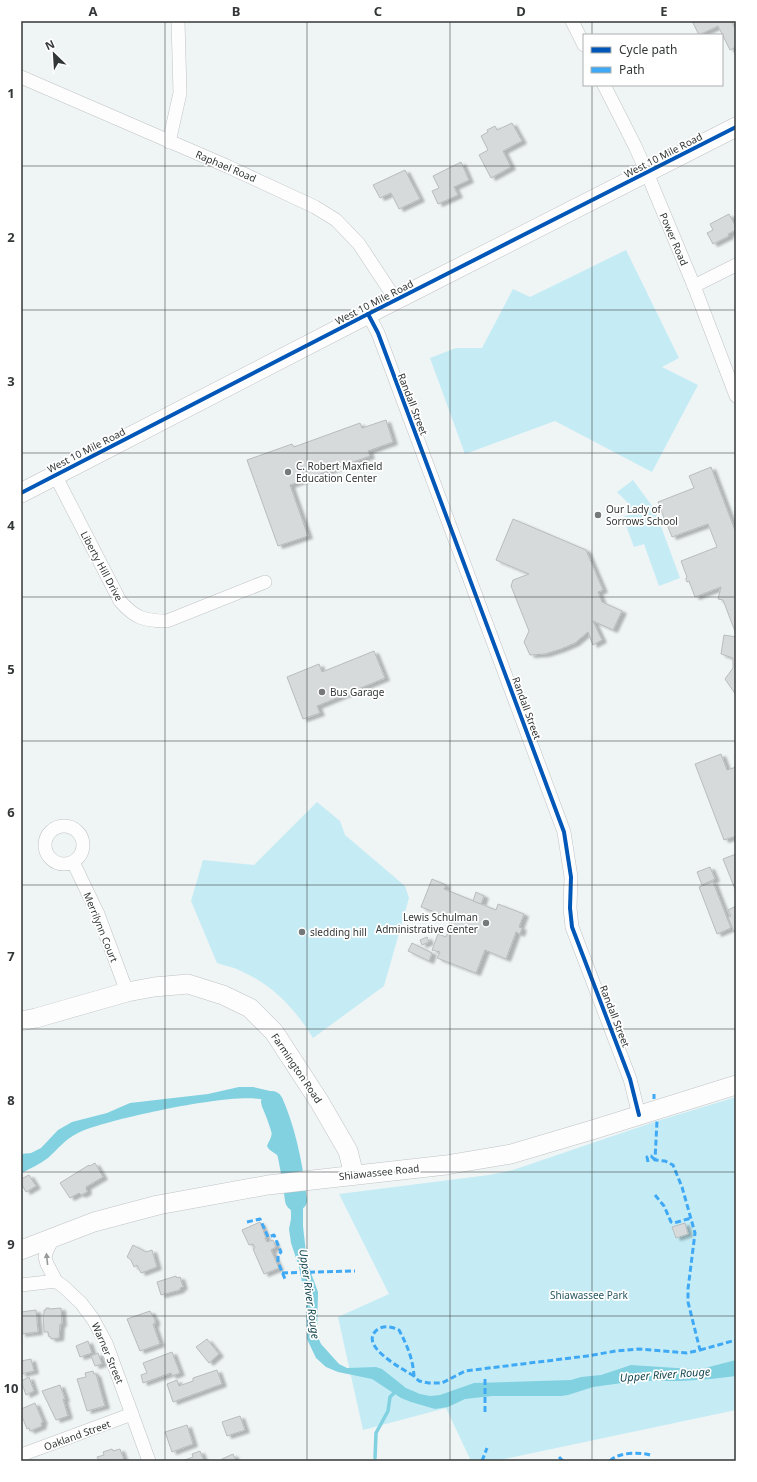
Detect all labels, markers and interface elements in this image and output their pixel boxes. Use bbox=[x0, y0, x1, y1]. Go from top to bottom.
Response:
text: A bbox=[89, 2, 98, 20]
text: B bbox=[232, 2, 240, 20]
text: C bbox=[374, 2, 382, 20]
text: D bbox=[516, 2, 526, 20]
text: E bbox=[660, 2, 668, 20]
north arrow bbox=[34, 34, 74, 74]
legend bbox=[583, 34, 723, 86]
text: N bbox=[42, 36, 57, 53]
text: Cycle path bbox=[619, 41, 677, 58]
text: Path bbox=[619, 61, 645, 78]
text: 1 bbox=[7, 84, 15, 102]
street label: West 10 Mile Road bbox=[621, 129, 705, 181]
street label: Raphael Road bbox=[194, 147, 258, 185]
street label: Power Road bbox=[657, 210, 691, 268]
text: 2 bbox=[7, 228, 15, 246]
street label: West 10 Mile Road bbox=[332, 276, 416, 328]
street label: Randall Street bbox=[395, 371, 431, 437]
text: 3 bbox=[7, 372, 15, 390]
street label: West 10 Mile Road bbox=[44, 424, 128, 476]
place label: C. Robert Maxfield Education Center bbox=[296, 459, 382, 485]
marker: C. Robert Maxfield Education Center bbox=[283, 467, 293, 477]
place label: Our Lady of Sorrows School bbox=[606, 502, 678, 528]
marker: Our Lady of Sorrows School bbox=[593, 510, 603, 520]
text: 4 bbox=[7, 516, 15, 534]
street label: Liberty Hill Drive bbox=[78, 528, 127, 604]
text: 5 bbox=[7, 660, 15, 678]
street label: Randall Street bbox=[509, 675, 545, 742]
place label: Bus Garage bbox=[330, 685, 385, 699]
marker: Bus Garage bbox=[317, 687, 327, 697]
text: 6 bbox=[7, 803, 15, 821]
street label: Merrilynn Court bbox=[81, 890, 122, 965]
place label: Lewis Schulman Administrative Center bbox=[376, 910, 478, 936]
marker: Lewis Schulman Administrative Center bbox=[481, 918, 491, 928]
place label: sledding hill bbox=[310, 925, 367, 939]
marker: sledding hill bbox=[297, 927, 307, 937]
text: 7 bbox=[7, 947, 15, 965]
street label: Randall Street bbox=[597, 983, 633, 1049]
street label: Farmington Road bbox=[268, 1030, 326, 1106]
text: 8 bbox=[7, 1091, 15, 1109]
street label: Shiawassee Road bbox=[338, 1161, 420, 1183]
text: 9 bbox=[7, 1235, 15, 1253]
water label: Upper River Rouge bbox=[296, 1248, 324, 1340]
one-way arrow bbox=[44, 1253, 50, 1265]
park label: Shiawassee Park bbox=[550, 1288, 629, 1302]
street label: Warner Street bbox=[89, 1320, 127, 1386]
water label: Upper River Rouge bbox=[619, 1363, 711, 1385]
text: 10 bbox=[4, 1379, 18, 1397]
street label: Oakland Street bbox=[42, 1416, 113, 1454]

